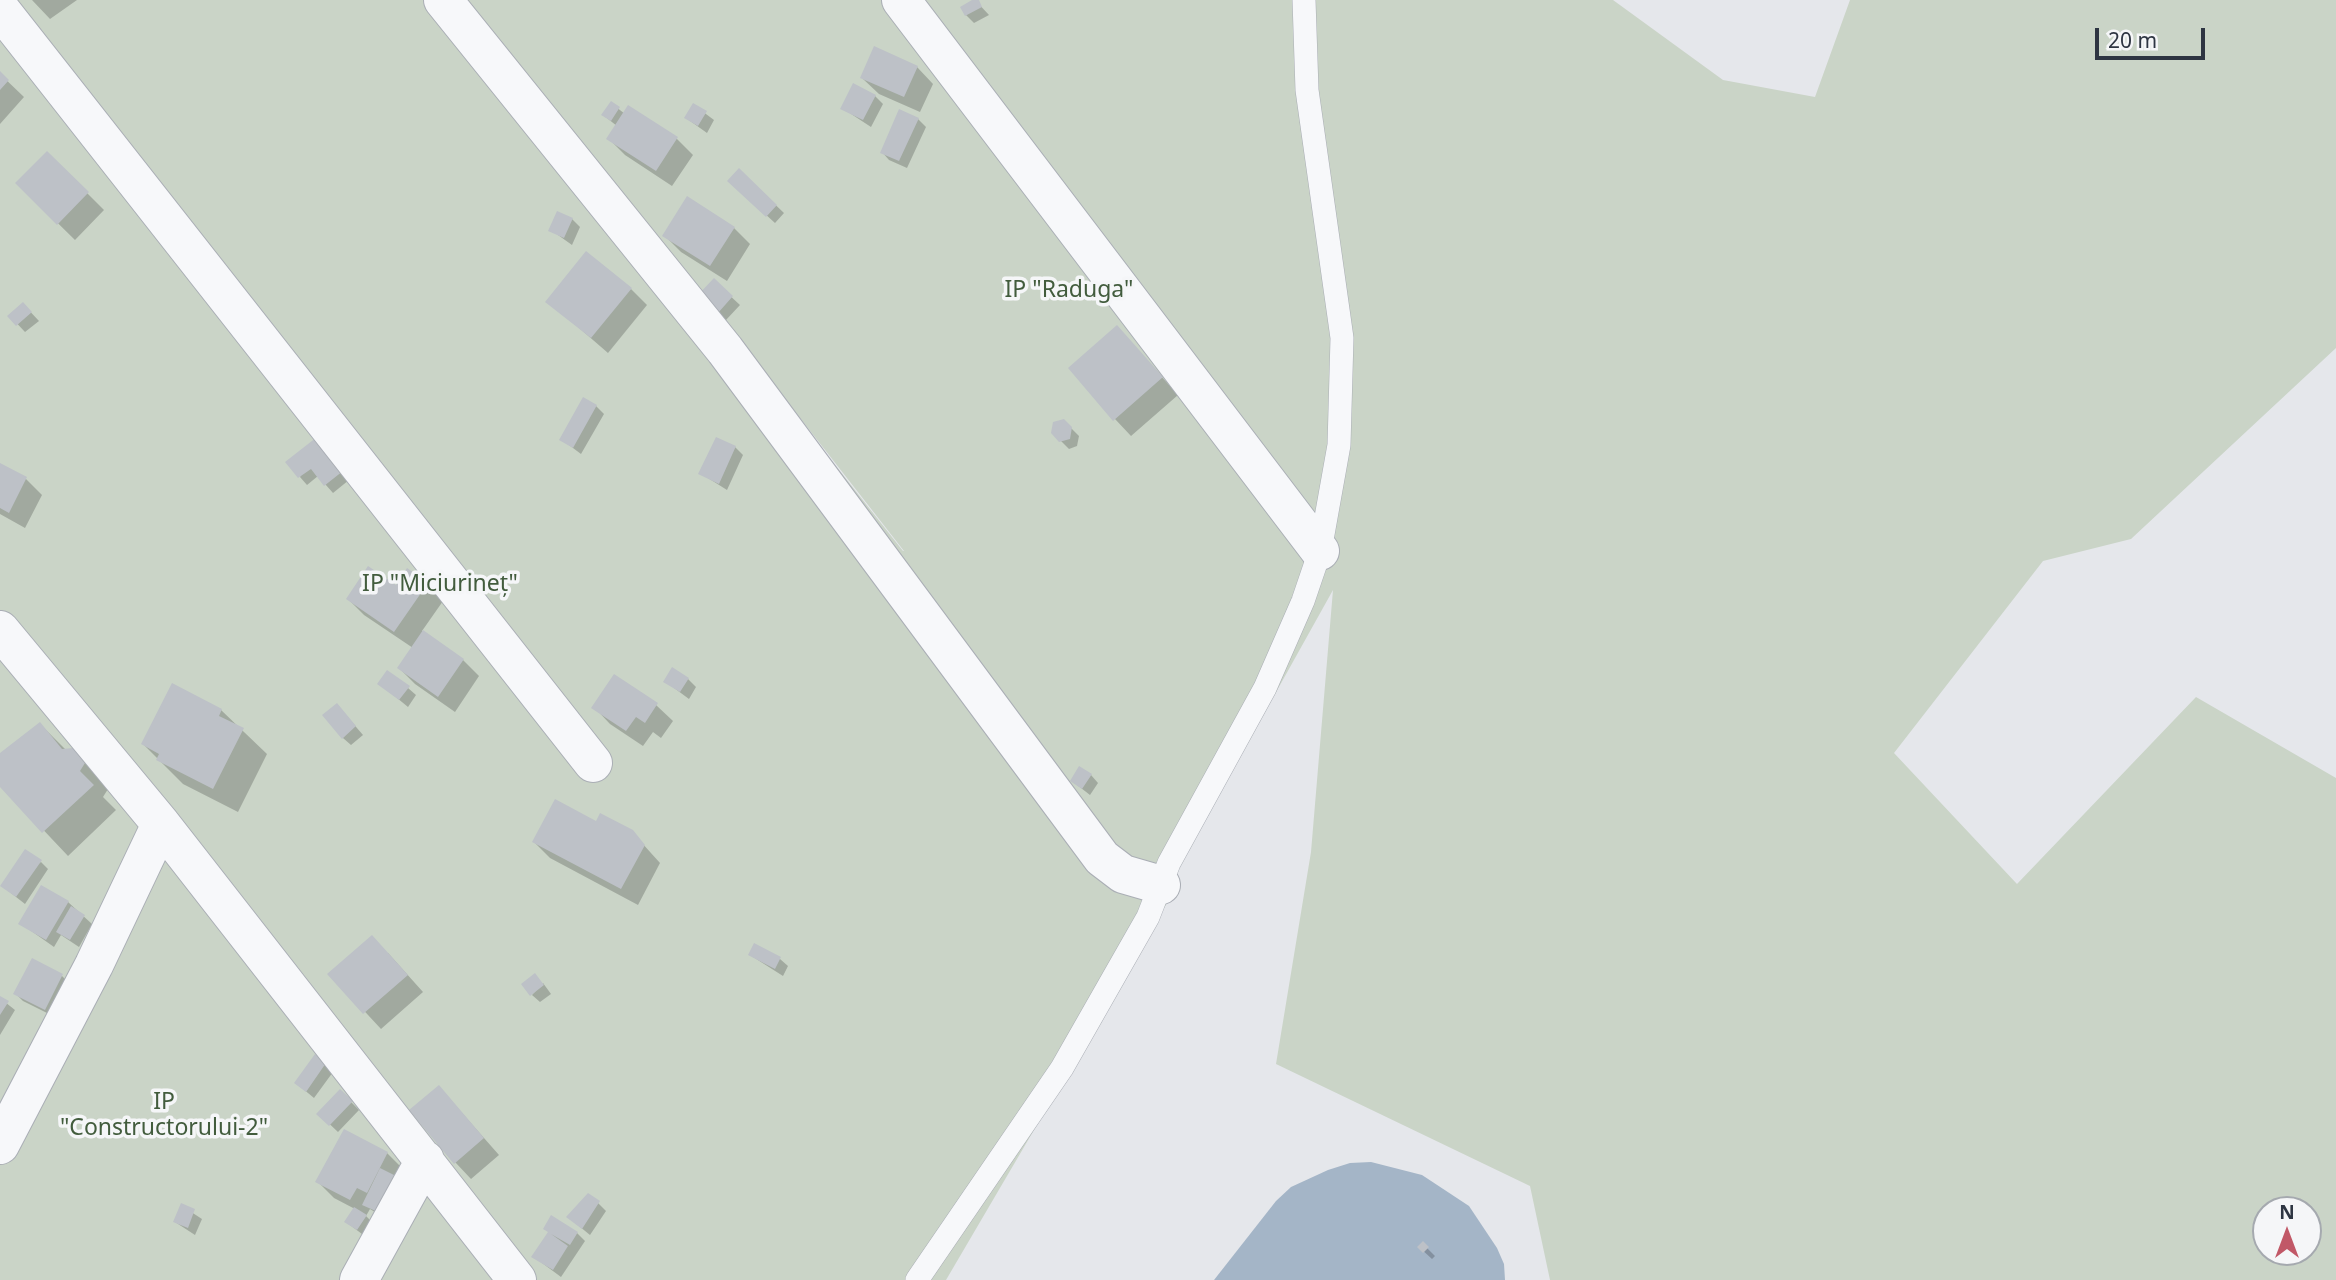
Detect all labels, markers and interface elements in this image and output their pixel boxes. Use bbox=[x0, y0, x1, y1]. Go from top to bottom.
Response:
scale bar bbox=[2098, 14, 2208, 58]
text: 20 m bbox=[2108, 26, 2157, 54]
park label: IP "Raduga" bbox=[1005, 276, 1133, 304]
park label: IP "Miciurineț" bbox=[362, 570, 518, 598]
park label: IP "Constructorului-2" bbox=[60, 1088, 268, 1142]
north arrow bbox=[2252, 1196, 2322, 1266]
text: N bbox=[2279, 1199, 2295, 1225]

